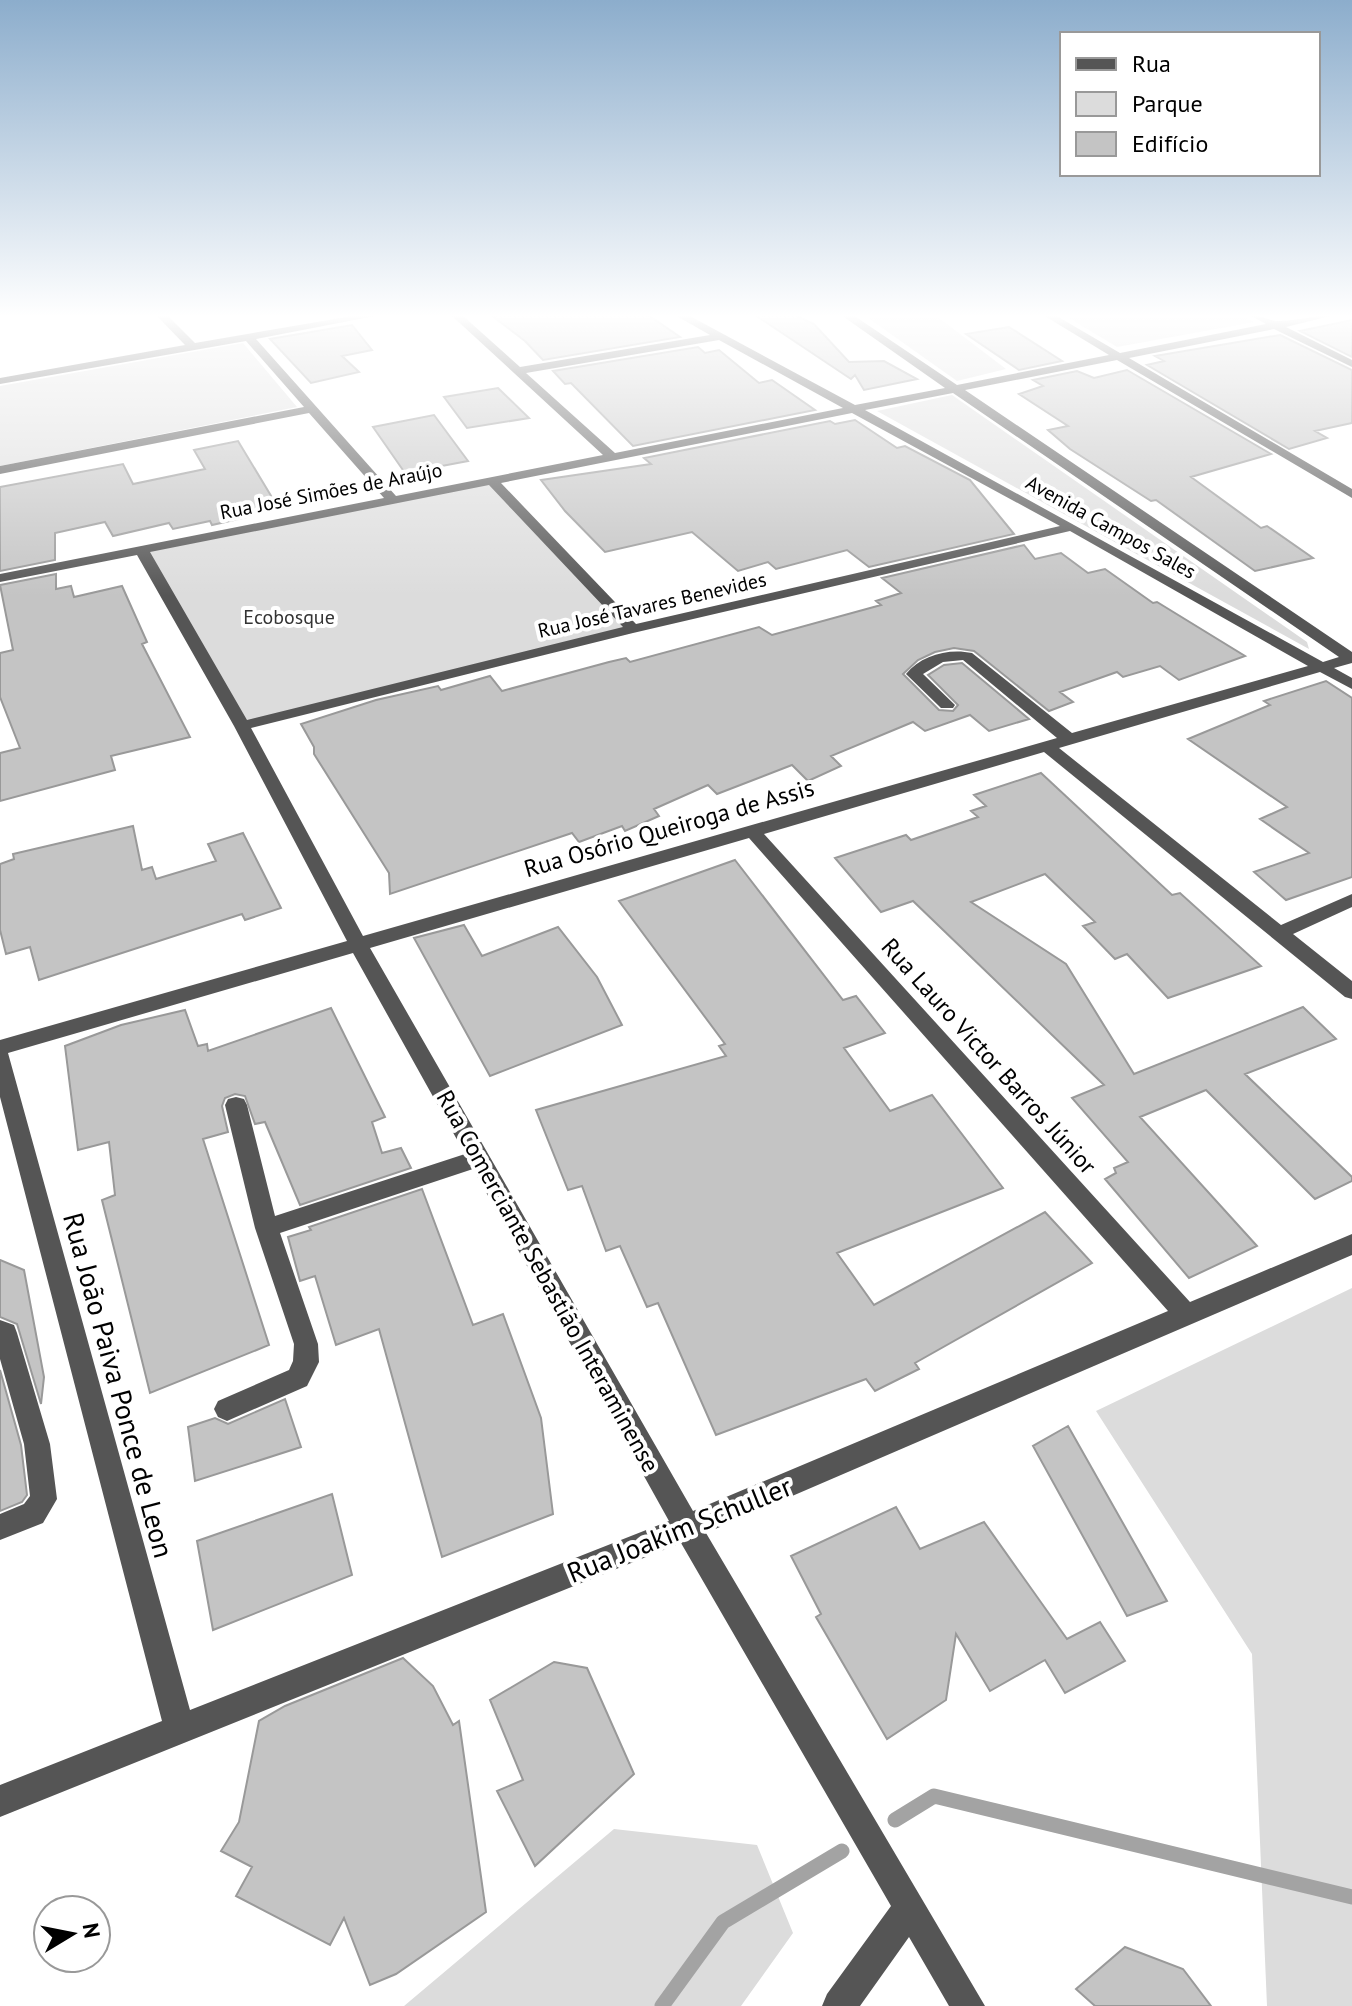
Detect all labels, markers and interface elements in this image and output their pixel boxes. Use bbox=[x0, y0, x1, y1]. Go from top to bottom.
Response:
legend bbox=[1060, 32, 1320, 176]
text: Rua bbox=[1132, 48, 1171, 79]
text: Parque bbox=[1132, 88, 1203, 119]
text: Edifício bbox=[1132, 128, 1208, 159]
street label: Rua José Simões de Araújo bbox=[218, 457, 444, 525]
street label: Avenida Campos Sales bbox=[1021, 469, 1201, 585]
street label: Rua José Tavares Benevides bbox=[535, 566, 769, 644]
park label: Ecobosque bbox=[243, 604, 335, 630]
street label: Rua Osório Queiroga de Assis bbox=[520, 772, 818, 884]
street label: Rua Lauro Victor Barros Júnior bbox=[875, 932, 1103, 1180]
street label: Rua Comerciante Sebastião Interaminense bbox=[430, 1084, 666, 1478]
street label: Rua João Paiva Ponce de Leon bbox=[55, 1208, 183, 1562]
street label: Rua Joakim Schuller bbox=[561, 1467, 797, 1591]
north arrow bbox=[32, 1894, 112, 1974]
text: N bbox=[77, 1921, 107, 1940]

